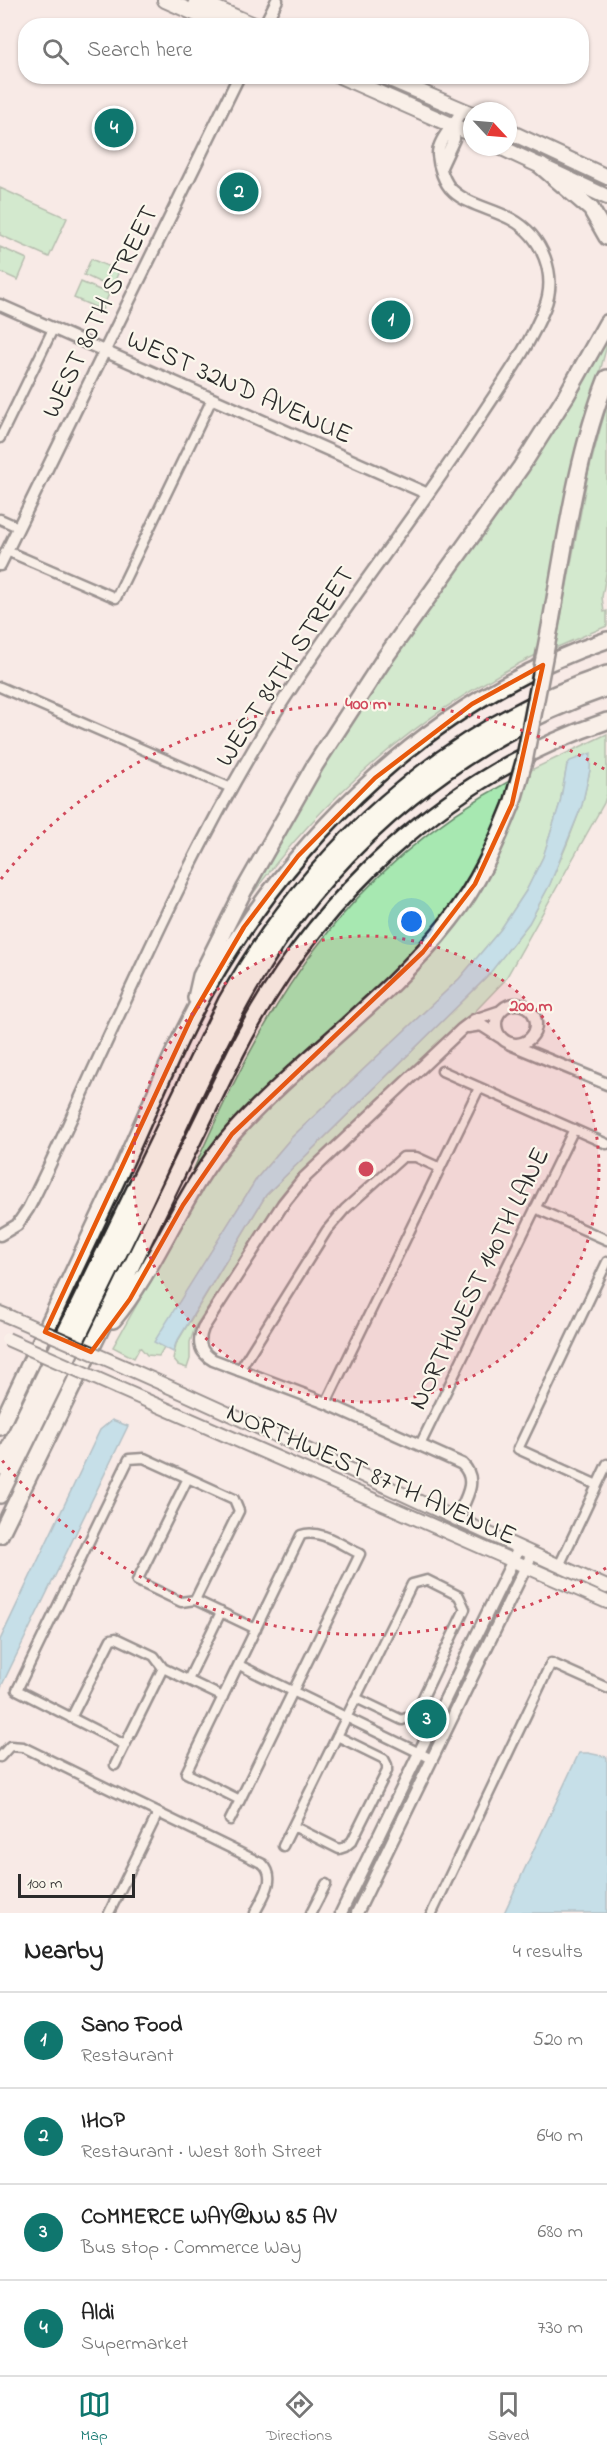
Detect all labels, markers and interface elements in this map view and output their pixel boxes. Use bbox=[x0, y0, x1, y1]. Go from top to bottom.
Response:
search box bbox=[18, 18, 589, 84]
icon: search bbox=[39, 35, 72, 68]
text: Search here bbox=[87, 35, 192, 67]
north arrow bbox=[463, 102, 517, 156]
pin: 4 bbox=[94, 106, 134, 150]
pin: 2 bbox=[220, 170, 258, 214]
street label: WEST 80TH STREET bbox=[33, 199, 170, 425]
pin: 1 bbox=[372, 298, 410, 342]
street label: WEST 32ND AVENUE bbox=[120, 321, 358, 456]
street label: WEST 84TH STREET bbox=[207, 559, 366, 775]
text: 400 m bbox=[345, 692, 387, 718]
your location bbox=[397, 907, 426, 936]
text: 200 m bbox=[509, 994, 553, 1020]
street label: NORTHWEST 140TH LANE bbox=[400, 1141, 561, 1417]
centre of rings bbox=[356, 1159, 376, 1179]
street label: NORTHWEST 87TH AVENUE bbox=[220, 1394, 522, 1557]
pin: 3 bbox=[408, 1696, 446, 1742]
scale bar bbox=[18, 1871, 135, 1898]
text: 100 m bbox=[27, 1872, 62, 1896]
text: Nearby bbox=[24, 1933, 103, 1971]
text: 4 results bbox=[513, 1938, 583, 1967]
text: Sano Food bbox=[81, 2010, 182, 2042]
text: 1 bbox=[40, 2026, 47, 2055]
text: 520 m bbox=[532, 2026, 583, 2055]
text: Restaurant bbox=[81, 2042, 174, 2071]
text: IHOP bbox=[81, 2106, 125, 2138]
text: 2 bbox=[39, 2122, 48, 2151]
text: 640 m bbox=[537, 2122, 583, 2151]
text: Restaurant · West 80th Street bbox=[81, 2138, 322, 2167]
text: COMMERCE WAY@NW 85 AV bbox=[81, 2202, 336, 2234]
text: 3 bbox=[39, 2218, 48, 2247]
text: 680 m bbox=[538, 2218, 583, 2247]
text: Bus stop · Commerce Way bbox=[81, 2234, 301, 2263]
text: Aldi bbox=[81, 2298, 115, 2330]
text: 4 bbox=[39, 2314, 48, 2343]
text: 730 m bbox=[537, 2314, 583, 2343]
text: Supermarket bbox=[81, 2330, 188, 2359]
tab: Map bbox=[78, 2388, 111, 2448]
tab: Directions bbox=[266, 2388, 332, 2448]
tab: Saved bbox=[488, 2388, 529, 2448]

